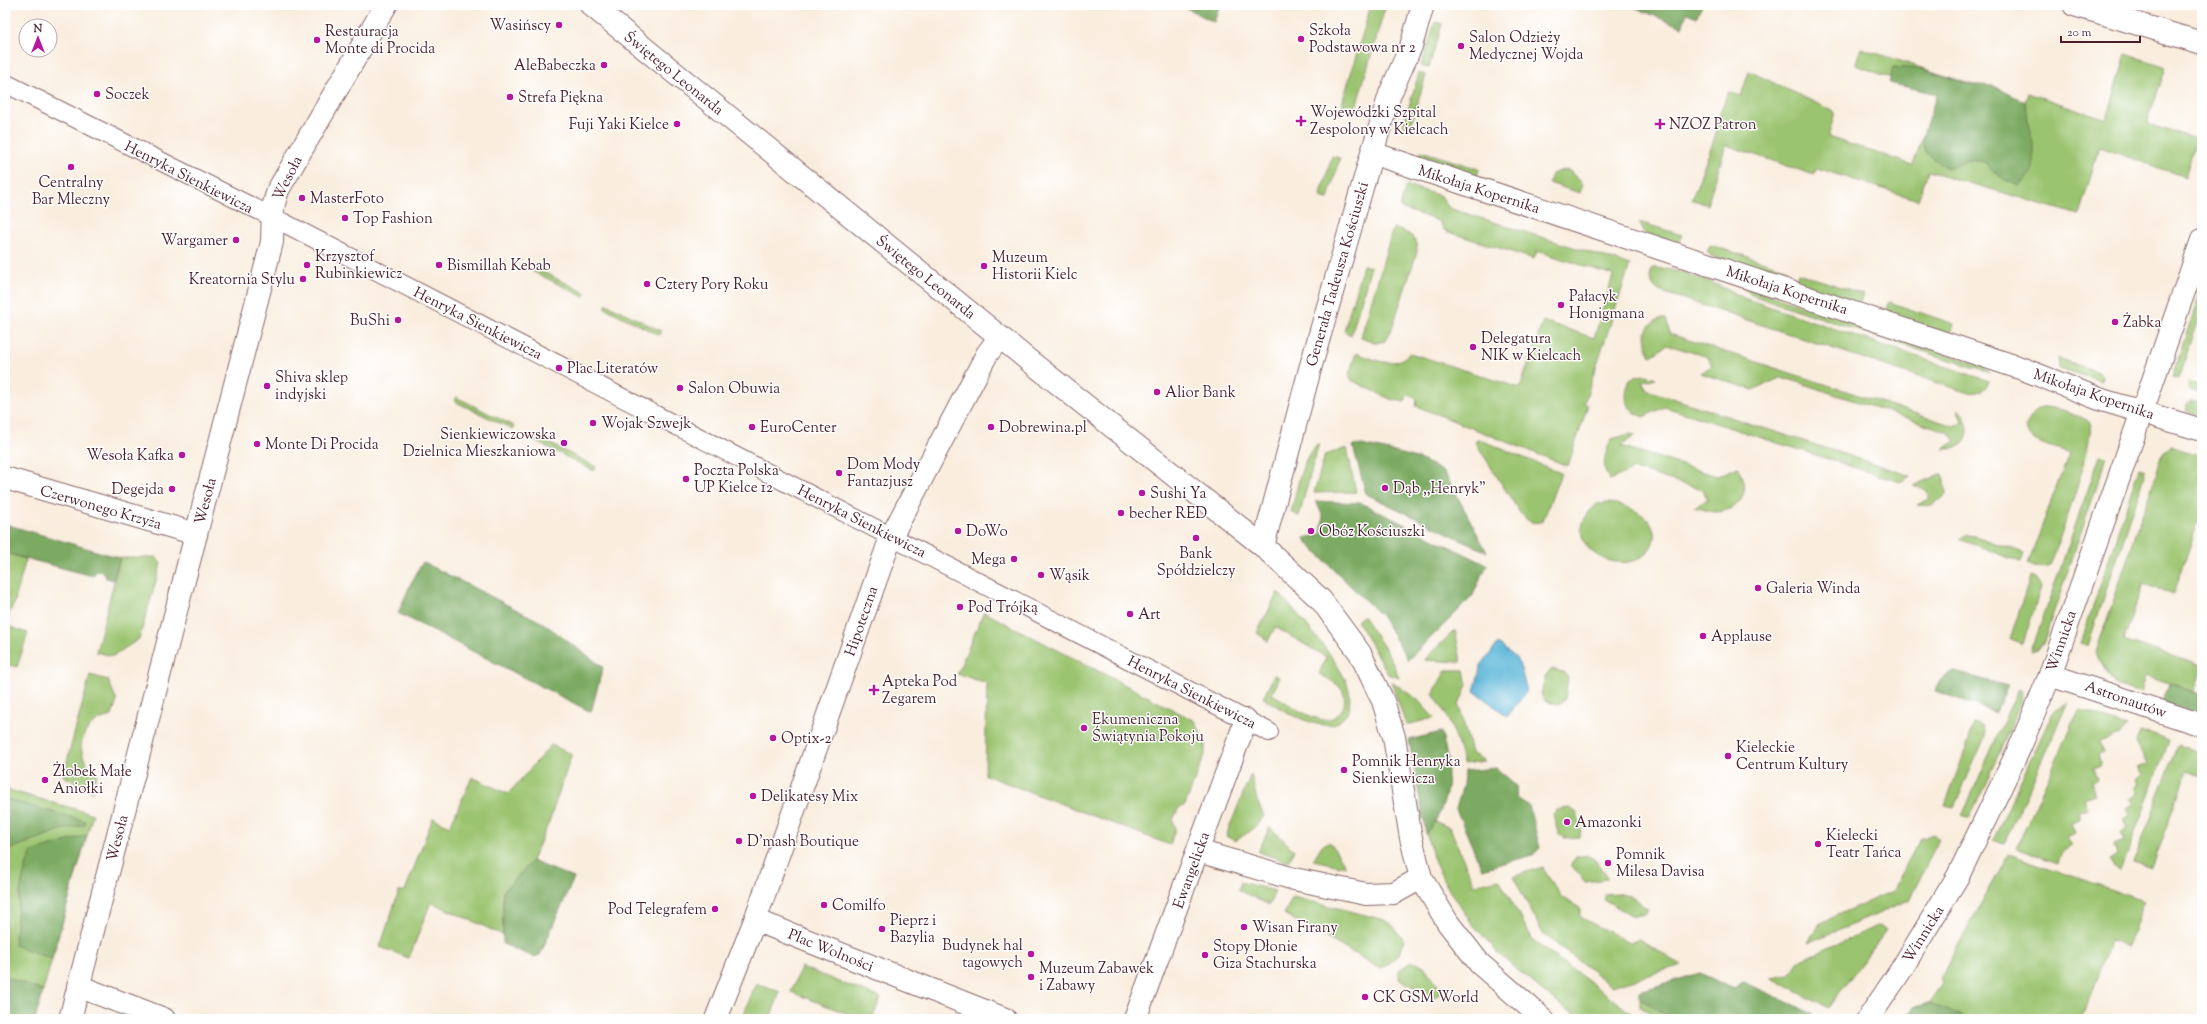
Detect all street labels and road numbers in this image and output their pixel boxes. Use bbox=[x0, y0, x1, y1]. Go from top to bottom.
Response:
street label: Świętego Leonarda bbox=[619, 26, 729, 121]
street label: Henryka Sienkiewicza bbox=[120, 137, 256, 220]
street label: Wesoła bbox=[268, 153, 308, 205]
street label: Mikołaja Kopernika bbox=[1415, 161, 1542, 220]
street label: Generała Tadeusza Kościuszki bbox=[1302, 180, 1375, 369]
street label: Świętego Leonarda bbox=[871, 230, 981, 325]
street label: Mikołaja Kopernika bbox=[1723, 262, 1850, 321]
street label: Henryka Sienkiewicza bbox=[409, 283, 545, 366]
street label: Mikołaja Kopernika bbox=[2030, 365, 2157, 426]
street label: Wesoła bbox=[190, 476, 223, 527]
street label: Czerwonego Krzyża bbox=[37, 481, 164, 536]
street label: Henryka Sienkiewicza bbox=[793, 481, 929, 564]
street label: Hipoteczna bbox=[841, 584, 884, 659]
street label: Winnicka bbox=[2042, 608, 2083, 675]
street label: Henryka Sienkiewicza bbox=[1123, 652, 1259, 735]
street label: Astronautów bbox=[2082, 677, 2169, 724]
street label: Wesoła bbox=[103, 813, 134, 864]
street label: Ewangelicka bbox=[1169, 829, 1216, 912]
street label: Winnicka bbox=[1898, 902, 1950, 967]
street label: Plac Wolności bbox=[784, 925, 876, 978]

